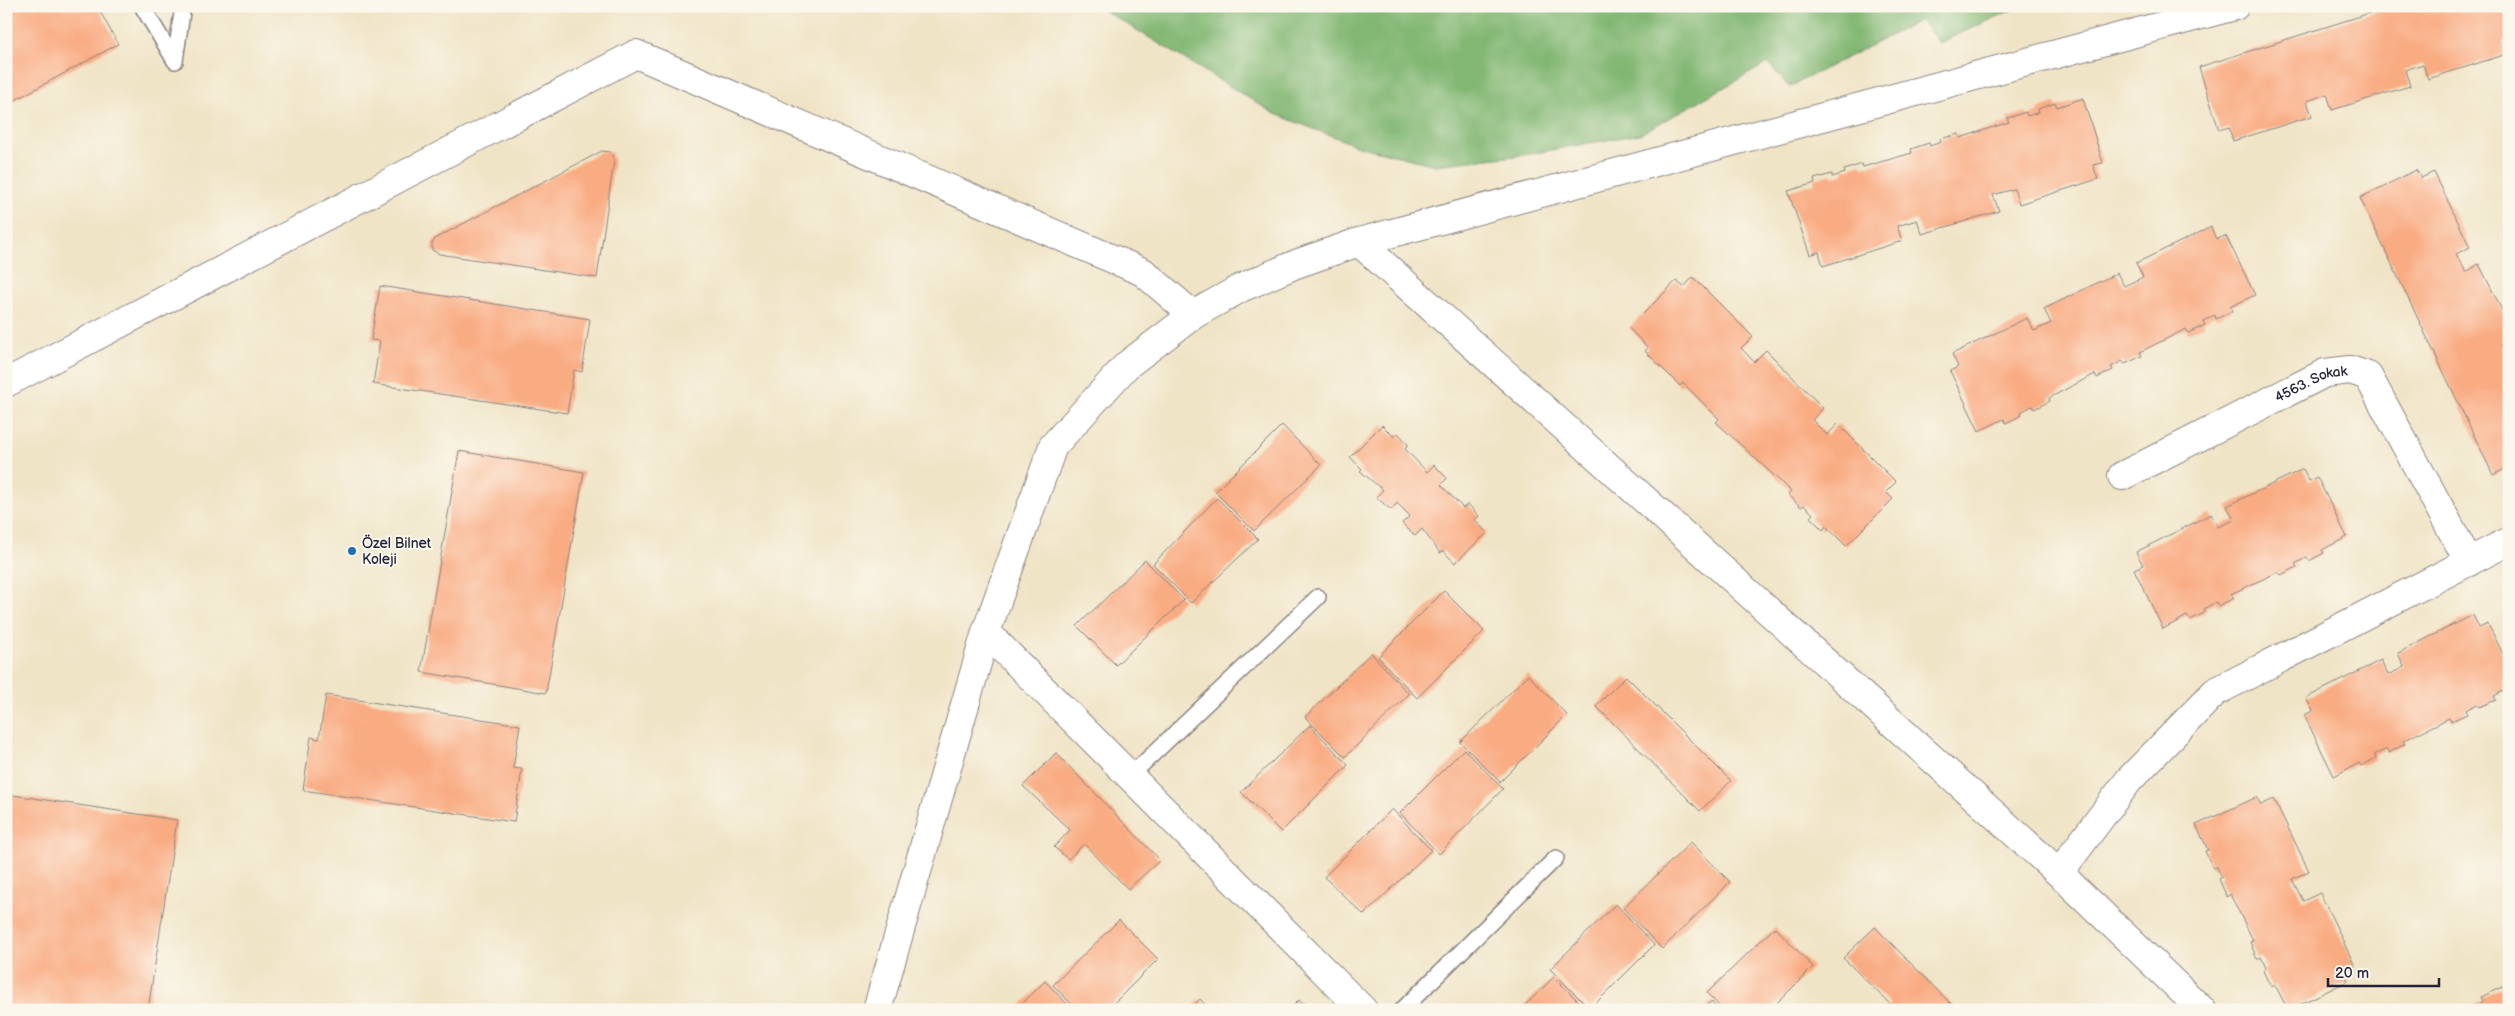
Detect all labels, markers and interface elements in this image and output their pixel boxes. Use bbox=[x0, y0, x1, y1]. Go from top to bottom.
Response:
street label: 4563. Sokak bbox=[2272, 362, 2348, 406]
place label: Özel Bilnet Koleji bbox=[362, 534, 432, 568]
marker: Özel Bilnet Koleji bbox=[346, 545, 358, 557]
scale bar bbox=[2328, 956, 2439, 988]
text: 20 m bbox=[2335, 964, 2369, 983]

